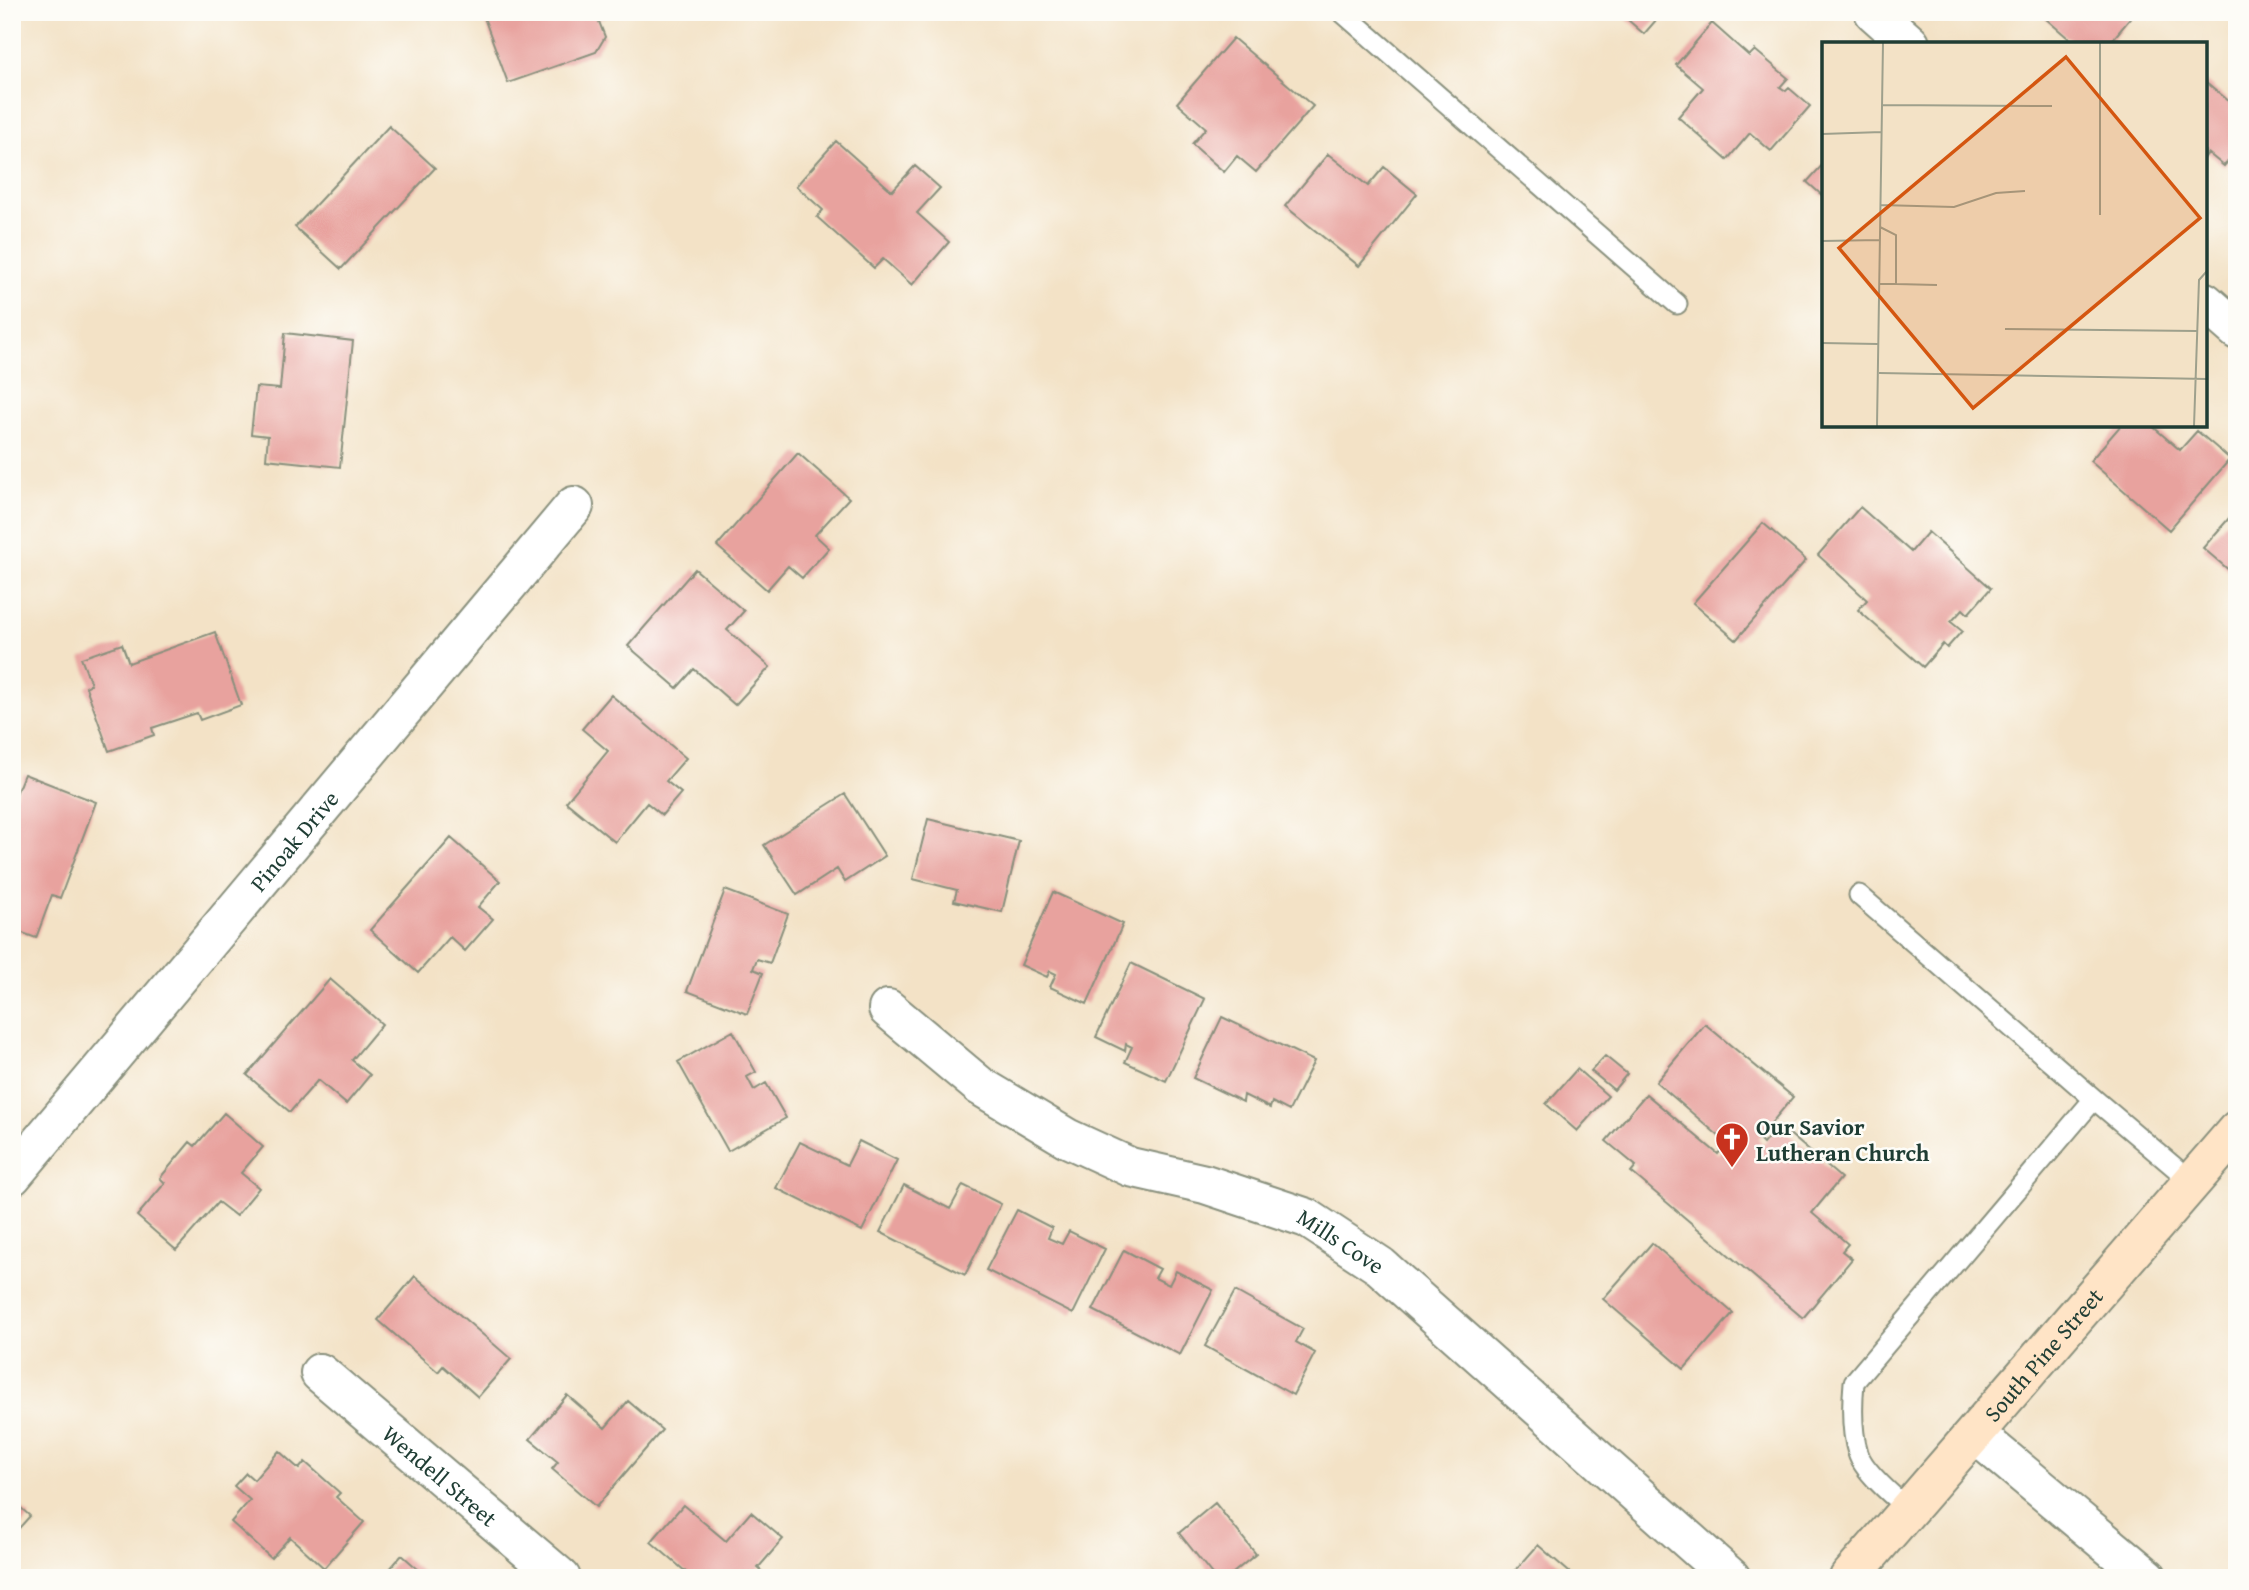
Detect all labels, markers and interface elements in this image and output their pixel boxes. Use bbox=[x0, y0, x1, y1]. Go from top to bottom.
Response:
inset map bbox=[1822, 42, 2207, 427]
street label: Pinoak Drive bbox=[241, 783, 346, 898]
place label: Our Savior Lutheran Church bbox=[1756, 1110, 1930, 1169]
church icon: Our Savior Lutheran Church bbox=[1713, 1120, 1751, 1169]
street label: Mills Cove bbox=[1291, 1200, 1391, 1281]
street label: South Pine Street bbox=[1976, 1280, 2110, 1428]
street label: Wendell Street bbox=[376, 1417, 505, 1534]

